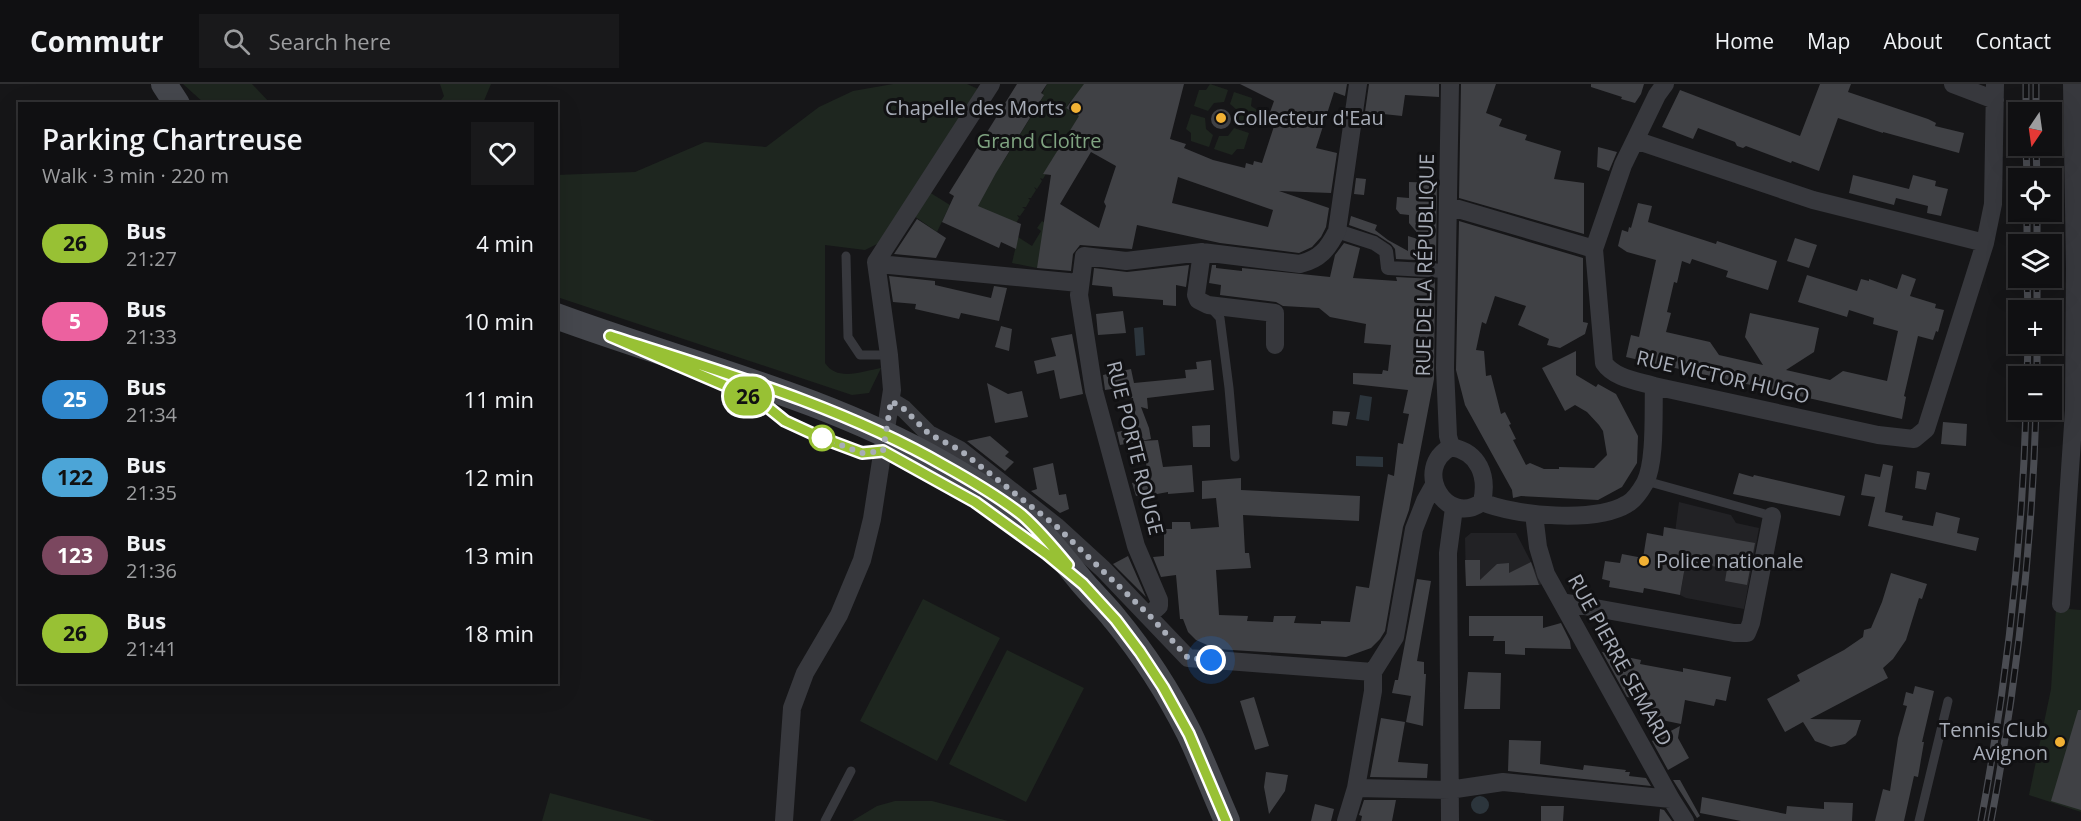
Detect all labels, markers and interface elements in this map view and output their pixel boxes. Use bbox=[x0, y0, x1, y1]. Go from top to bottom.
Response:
search box bbox=[199, 14, 619, 68]
text: Commutr bbox=[30, 22, 163, 60]
icon: search bbox=[220, 25, 253, 58]
text: Search here bbox=[268, 26, 391, 56]
text: Home bbox=[1715, 27, 1774, 55]
text: Map bbox=[1807, 27, 1850, 55]
text: About bbox=[1883, 27, 1943, 55]
text: Contact bbox=[1976, 27, 2051, 55]
place label: Chapelle des Morts bbox=[885, 94, 1064, 121]
marker: Chapelle des Morts bbox=[1069, 101, 1083, 115]
north arrow bbox=[2008, 102, 2062, 156]
map controls bbox=[2008, 102, 2062, 420]
place label: Collecteur d'Eau bbox=[1233, 104, 1384, 131]
marker: Collecteur d'Eau bbox=[1214, 111, 1228, 125]
text: Parking Chartreuse bbox=[42, 120, 303, 158]
button: heart bbox=[471, 122, 534, 185]
park label: Grand Cloître bbox=[977, 127, 1101, 154]
street label: RUE DE LA RÉPUBLIQUE bbox=[1409, 153, 1440, 377]
text: Walk · 3 min · 220 m bbox=[42, 162, 229, 189]
button: locate bbox=[2008, 168, 2062, 222]
text: Bus bbox=[126, 215, 166, 245]
text: 4 min bbox=[476, 228, 534, 258]
text: 26 bbox=[63, 229, 87, 257]
button: layers bbox=[2008, 234, 2062, 288]
text: 21:27 bbox=[126, 245, 177, 272]
text: Bus bbox=[126, 293, 166, 323]
button: + bbox=[2008, 300, 2062, 354]
text: 10 min bbox=[464, 306, 534, 336]
text: 5 bbox=[69, 307, 81, 335]
text: 21:33 bbox=[126, 323, 177, 350]
street label: RUE VICTOR HUGO bbox=[1634, 343, 1812, 410]
street label: RUE PORTE ROUGE bbox=[1101, 358, 1170, 538]
button: − bbox=[2008, 366, 2062, 420]
text: Bus bbox=[126, 371, 166, 401]
line badge: 26 bbox=[721, 376, 775, 416]
text: 26 bbox=[736, 382, 760, 410]
text: 11 min bbox=[464, 384, 534, 414]
text: 25 bbox=[63, 385, 87, 413]
text: 21:34 bbox=[126, 401, 177, 428]
unlabelled marker bbox=[809, 425, 835, 451]
text: Bus bbox=[126, 449, 166, 479]
text: 12 min bbox=[464, 462, 534, 492]
text: 122 bbox=[57, 463, 93, 491]
text: 21:35 bbox=[126, 479, 177, 506]
text: Bus bbox=[126, 527, 166, 557]
text: 13 min bbox=[464, 540, 534, 570]
text: 123 bbox=[57, 541, 93, 569]
place label: Police nationale bbox=[1656, 547, 1803, 574]
marker: Police nationale bbox=[1637, 554, 1651, 568]
text: 21:36 bbox=[126, 557, 177, 584]
street label: RUE PIERRE SEMARD bbox=[1562, 569, 1679, 750]
text: Bus bbox=[126, 605, 166, 635]
text: 18 min bbox=[464, 618, 534, 648]
text: 26 bbox=[63, 619, 87, 647]
text: 21:41 bbox=[126, 635, 177, 662]
your location bbox=[1196, 645, 1226, 675]
place label: Tennis Club Avignon bbox=[1939, 716, 2048, 766]
marker: Tennis Club Avignon bbox=[2053, 735, 2067, 749]

